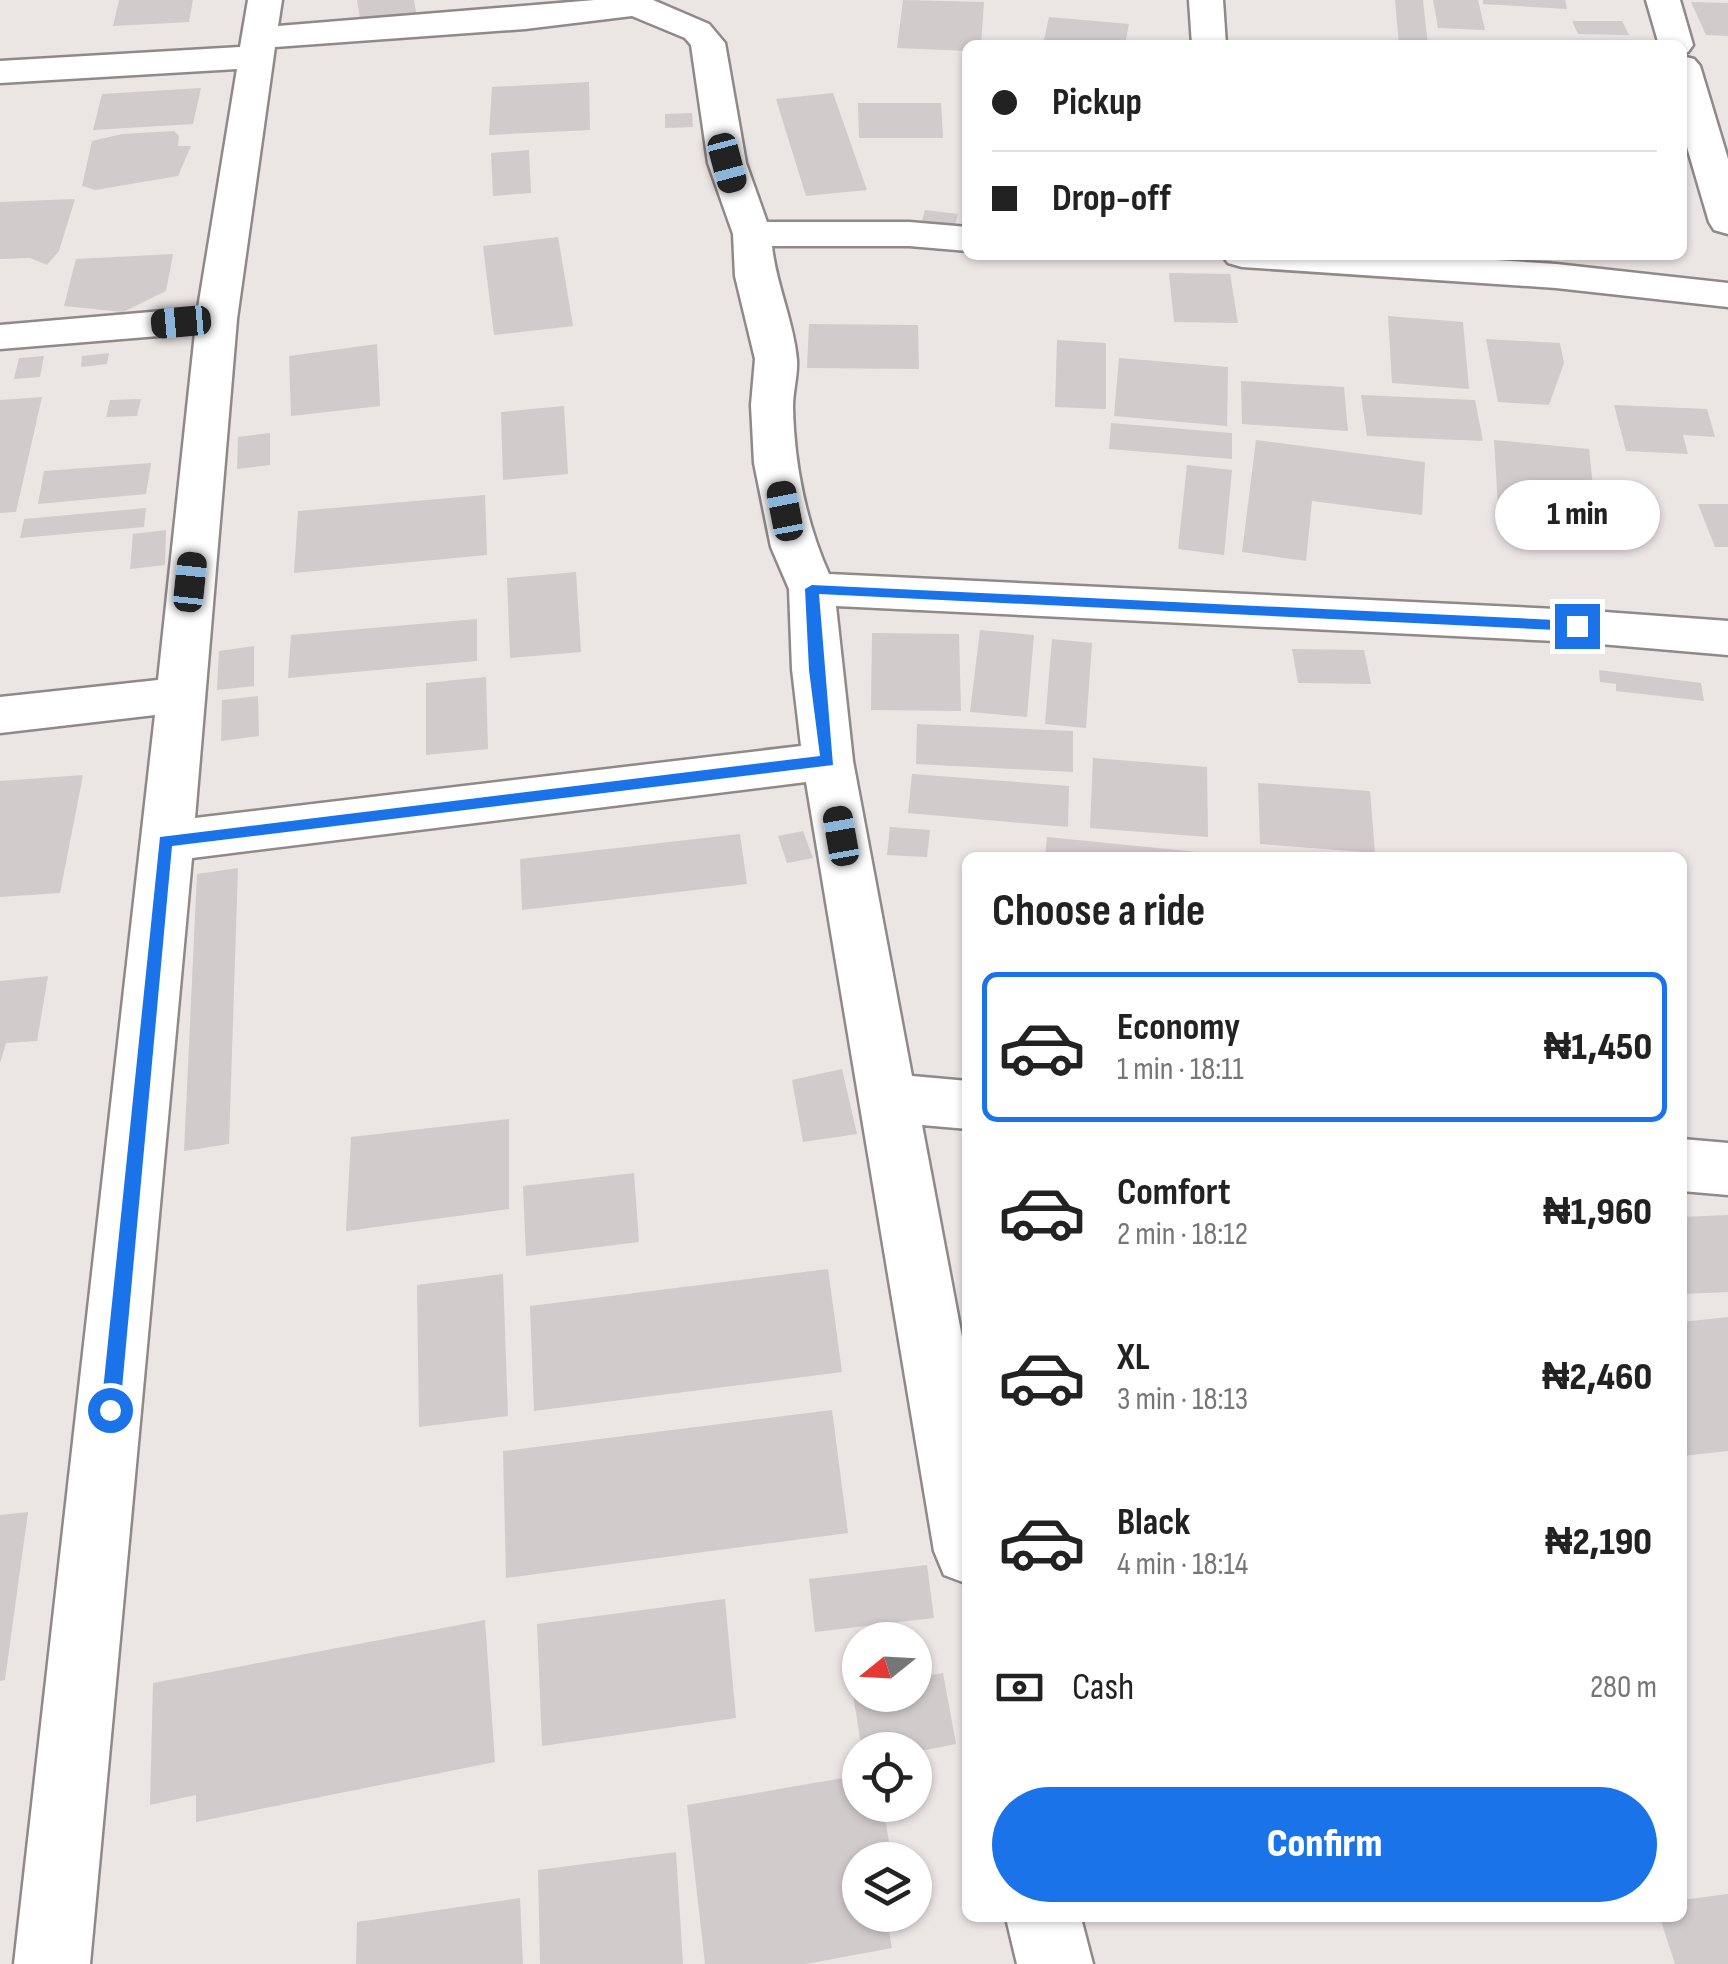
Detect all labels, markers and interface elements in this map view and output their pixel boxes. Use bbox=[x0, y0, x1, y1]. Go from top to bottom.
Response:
text: Pickup bbox=[1052, 80, 1142, 125]
car bbox=[705, 130, 749, 196]
text: Drop-off bbox=[1052, 176, 1171, 221]
car bbox=[150, 304, 212, 340]
car bbox=[765, 479, 805, 543]
callout: 1 min bbox=[1494, 481, 1660, 551]
text: 1 min bbox=[1547, 495, 1608, 534]
car bbox=[172, 551, 208, 613]
route end bbox=[1555, 604, 1600, 649]
car bbox=[821, 804, 861, 868]
text: Choose a ride bbox=[992, 884, 1205, 939]
icon: car bbox=[997, 1002, 1087, 1092]
text: Economy bbox=[1117, 1005, 1240, 1050]
text: ₦1,450 bbox=[1544, 1025, 1652, 1070]
text: 1 min · 18:11 bbox=[1117, 1050, 1244, 1089]
icon: car bbox=[997, 1167, 1087, 1257]
text: Comfort bbox=[1117, 1170, 1231, 1215]
text: ₦1,960 bbox=[1543, 1190, 1652, 1235]
text: 2 min · 18:12 bbox=[1117, 1215, 1248, 1254]
icon: car bbox=[997, 1332, 1087, 1422]
text: XL bbox=[1117, 1335, 1150, 1380]
text: ₦2,460 bbox=[1542, 1355, 1652, 1400]
text: 3 min · 18:13 bbox=[1117, 1380, 1248, 1419]
route start bbox=[88, 1388, 133, 1433]
icon: car bbox=[997, 1497, 1087, 1587]
text: Black bbox=[1117, 1500, 1190, 1545]
text: ₦2,190 bbox=[1545, 1520, 1652, 1565]
text: 4 min · 18:14 bbox=[1117, 1545, 1248, 1584]
north arrow bbox=[842, 1622, 932, 1712]
map controls bbox=[842, 1622, 932, 1932]
icon: cash bbox=[992, 1660, 1047, 1715]
text: Cash bbox=[1072, 1665, 1134, 1710]
text: 280 m bbox=[1590, 1668, 1657, 1707]
button: locate bbox=[842, 1732, 932, 1822]
button: Confirm bbox=[992, 1787, 1657, 1902]
button: layers bbox=[842, 1842, 932, 1932]

